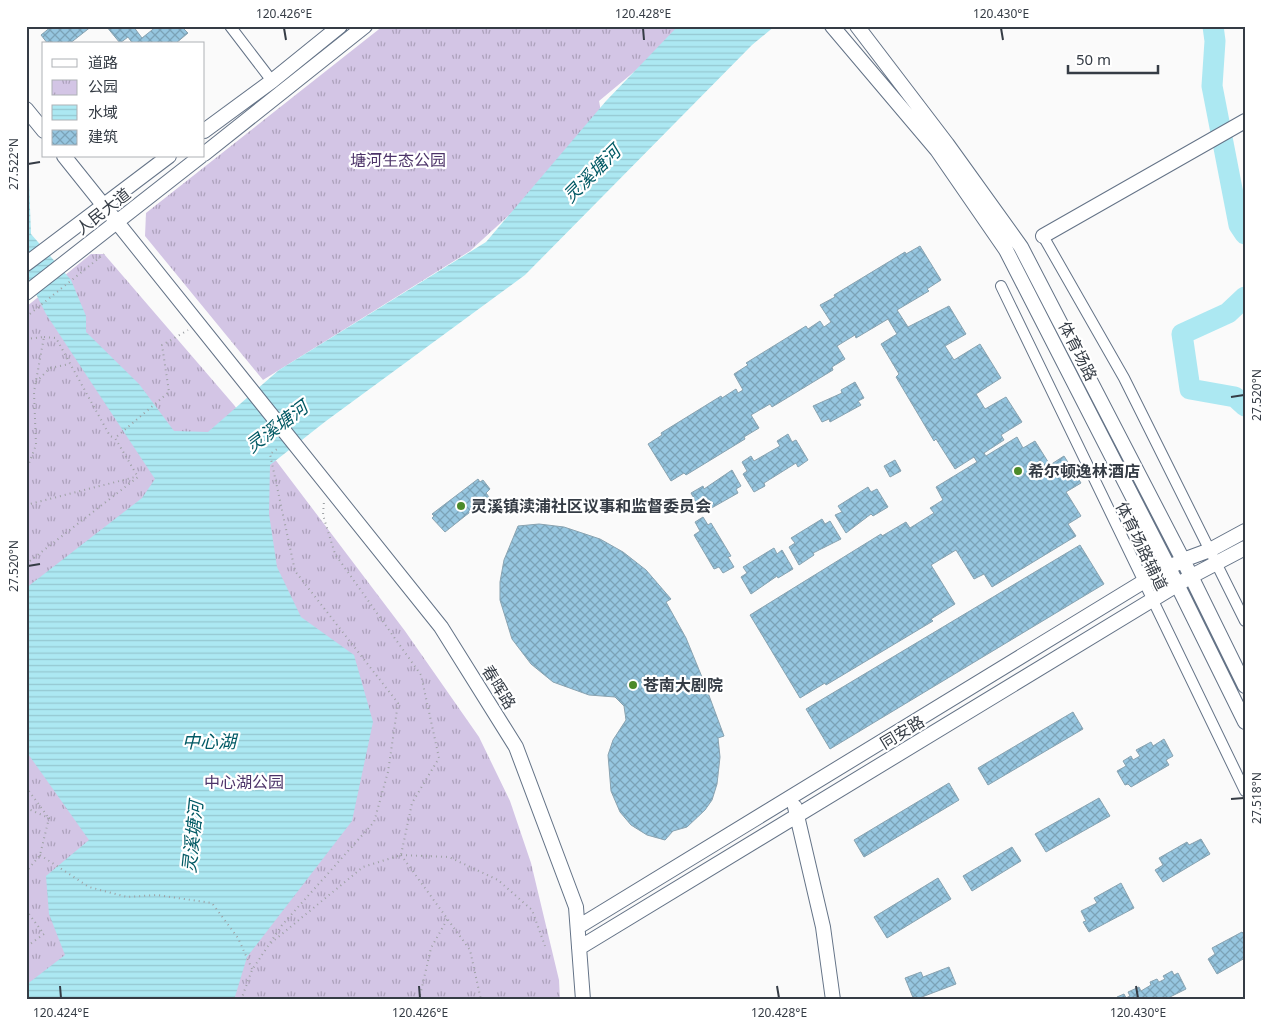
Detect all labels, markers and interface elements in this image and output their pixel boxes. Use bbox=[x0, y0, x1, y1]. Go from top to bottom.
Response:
text: 120.426°E bbox=[256, 5, 312, 22]
text: 120.428°E bbox=[615, 5, 671, 22]
text: 120.430°E bbox=[973, 5, 1029, 22]
legend bbox=[42, 42, 205, 158]
scale bar bbox=[1068, 42, 1158, 74]
text: 50 m bbox=[1076, 49, 1111, 69]
text: 道路 bbox=[88, 52, 118, 72]
text: 公园 bbox=[88, 76, 118, 96]
text: 水域 bbox=[88, 102, 118, 122]
text: 建筑 bbox=[88, 126, 118, 146]
water label: 灵溪塘河 bbox=[557, 137, 627, 207]
text: 27.522°N bbox=[5, 138, 22, 190]
park label: 塘河生态公园 bbox=[350, 149, 446, 171]
street label: 人民大道 bbox=[71, 183, 135, 239]
street label: 体育场路 bbox=[1054, 317, 1102, 385]
text: 27.520°N bbox=[1248, 369, 1265, 421]
water label: 灵溪塘河 bbox=[240, 393, 315, 457]
place label: 希尔顿逸林酒店 bbox=[1028, 460, 1140, 482]
marker: 希尔顿逸林酒店 bbox=[1012, 465, 1024, 477]
place label: 灵溪镇渎浦社区议事和监督委员会 bbox=[471, 495, 711, 517]
street label: 体育场路辅道 bbox=[1111, 498, 1173, 594]
marker: 灵溪镇渎浦社区议事和监督委员会 bbox=[455, 500, 467, 512]
text: 27.520°N bbox=[5, 540, 22, 592]
street label: 春晖路 bbox=[477, 661, 521, 713]
place label: 苍南大剧院 bbox=[643, 674, 723, 696]
marker: 苍南大剧院 bbox=[627, 679, 639, 691]
street label: 同安路 bbox=[876, 710, 928, 754]
water label: 中心湖 bbox=[182, 729, 239, 753]
park label: 中心湖公园 bbox=[204, 771, 284, 793]
text: 27.518°N bbox=[1248, 772, 1265, 824]
water label: 灵溪塘河 bbox=[176, 797, 208, 874]
text: 120.424°E bbox=[33, 1004, 89, 1021]
text: 120.426°E bbox=[392, 1004, 448, 1021]
text: 120.428°E bbox=[751, 1004, 807, 1021]
text: 120.430°E bbox=[1110, 1004, 1166, 1021]

